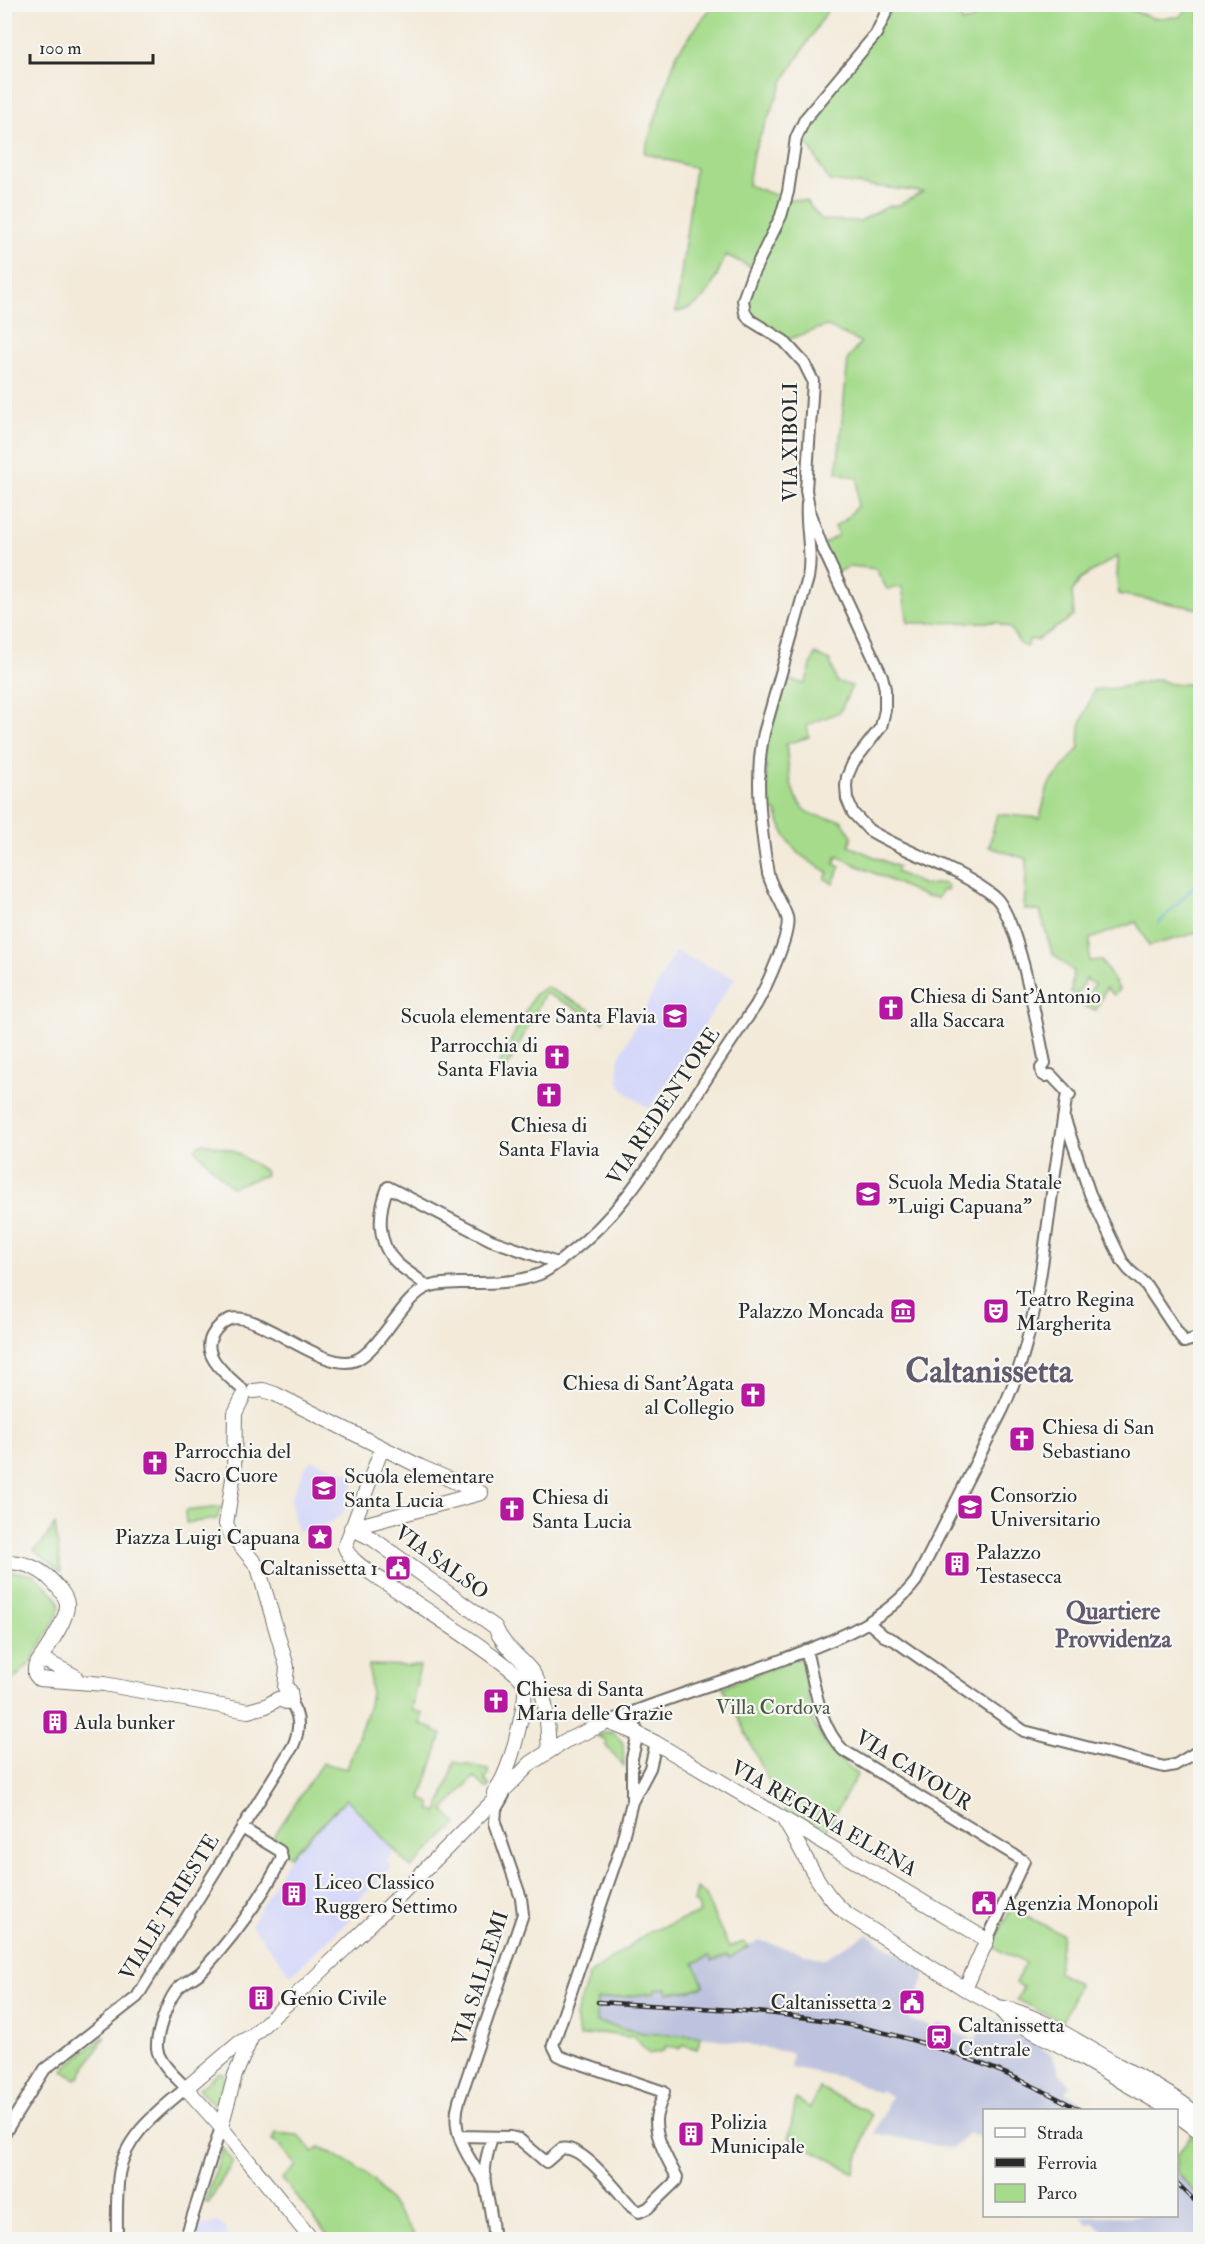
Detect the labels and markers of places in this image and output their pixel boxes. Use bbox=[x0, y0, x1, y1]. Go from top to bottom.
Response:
place label: Chiesa di Sant'Antonio alla Saccara bbox=[910, 983, 1101, 1034]
church icon: Chiesa di Sant'Antonio alla Saccara bbox=[876, 993, 906, 1023]
school or university icon: Scuola elementare Santa Flavia bbox=[660, 1001, 690, 1031]
place label: Scuola elementare Santa Flavia bbox=[401, 1003, 656, 1030]
place label: Parrocchia di Santa Flavia bbox=[429, 1032, 538, 1083]
church icon: Parrocchia di Santa Flavia bbox=[542, 1042, 572, 1072]
church icon: Chiesa di Santa Flavia bbox=[534, 1080, 564, 1110]
place label: Chiesa di Santa Flavia bbox=[498, 1112, 600, 1163]
place label: Scuola Media Statale "Luigi Capuana" bbox=[888, 1169, 1062, 1220]
school or university icon: Scuola Media Statale "Luigi Capuana" bbox=[853, 1179, 883, 1209]
place label: Teatro Regina Margherita bbox=[1016, 1286, 1135, 1337]
museum icon: Palazzo Moncada bbox=[888, 1296, 918, 1326]
theatre icon: Teatro Regina Margherita bbox=[981, 1296, 1011, 1326]
place label: Palazzo Moncada bbox=[738, 1298, 884, 1325]
place label: Chiesa di Sant'Agata al Collegio bbox=[563, 1370, 734, 1421]
church icon: Chiesa di Sant'Agata al Collegio bbox=[738, 1380, 768, 1410]
place label: Chiesa di San Sebastiano bbox=[1042, 1414, 1155, 1465]
church icon: Chiesa di San Sebastiano bbox=[1007, 1424, 1037, 1454]
place label: Parrocchia del Sacro Cuore bbox=[174, 1438, 292, 1489]
church icon: Parrocchia del Sacro Cuore bbox=[140, 1448, 170, 1478]
place label: Scuola elementare Santa Lucia bbox=[344, 1463, 494, 1514]
school or university icon: Scuola elementare Santa Lucia bbox=[309, 1473, 339, 1503]
place label: Consorzio Universitario bbox=[990, 1482, 1100, 1533]
place label: Chiesa di Santa Lucia bbox=[532, 1484, 632, 1535]
school or university icon: Consorzio Universitario bbox=[955, 1492, 985, 1522]
church icon: Chiesa di Santa Lucia bbox=[497, 1494, 527, 1524]
place icon: Piazza Luigi Capuana bbox=[305, 1522, 335, 1552]
place label: Piazza Luigi Capuana bbox=[115, 1524, 300, 1551]
place label: Palazzo Testasecca bbox=[976, 1539, 1062, 1590]
building icon: Palazzo Testasecca bbox=[942, 1549, 972, 1579]
public building icon: Caltanissetta 1 bbox=[383, 1553, 413, 1583]
place label: Caltanissetta 1 bbox=[260, 1555, 378, 1582]
place label: Chiesa di Santa Maria delle Grazie bbox=[516, 1676, 673, 1727]
church icon: Chiesa di Santa Maria delle Grazie bbox=[481, 1686, 511, 1716]
building icon: Aula bunker bbox=[40, 1707, 70, 1737]
place label: Aula bunker bbox=[73, 1709, 175, 1736]
place label: Liceo Classico Ruggero Settimo bbox=[314, 1869, 457, 1920]
building icon: Liceo Classico Ruggero Settimo bbox=[279, 1879, 309, 1909]
public building icon: Agenzia Monopoli bbox=[969, 1888, 999, 1918]
place label: Agenzia Monopoli bbox=[1003, 1890, 1159, 1917]
building icon: Genio Civile bbox=[246, 1983, 276, 2013]
place label: Genio Civile bbox=[280, 1985, 387, 2012]
public building icon: Caltanissetta 2 bbox=[897, 1987, 927, 2017]
place label: Caltanissetta 2 bbox=[770, 1989, 892, 2016]
place label: Caltanissetta Centrale bbox=[958, 2012, 1065, 2063]
station icon: Caltanissetta Centrale bbox=[924, 2022, 954, 2052]
place label: Polizia Municipale bbox=[710, 2109, 805, 2160]
building icon: Polizia Municipale bbox=[676, 2119, 706, 2149]

